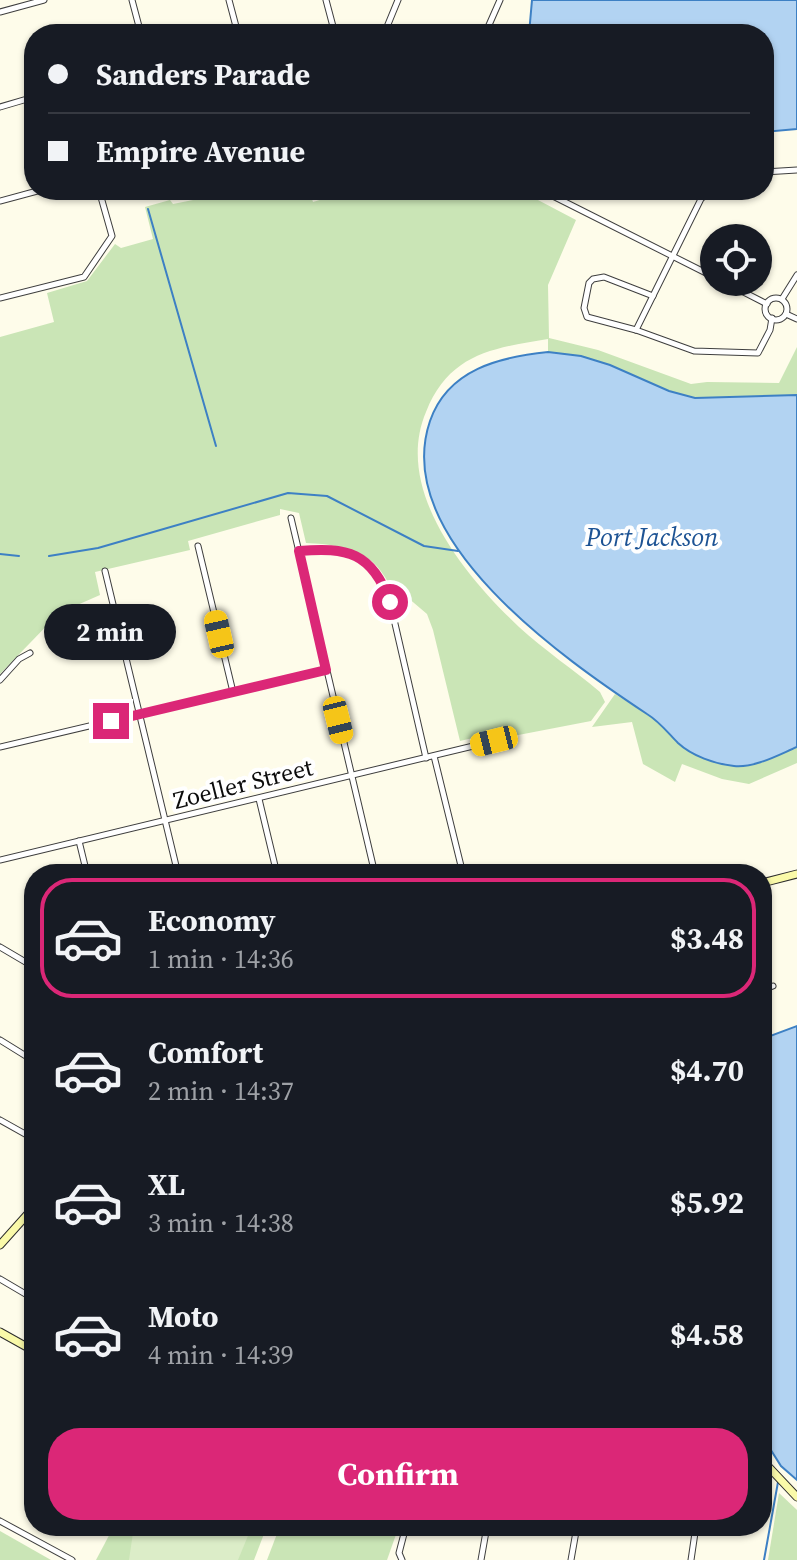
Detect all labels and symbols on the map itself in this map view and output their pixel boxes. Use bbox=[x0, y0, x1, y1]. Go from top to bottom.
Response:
water label: Port Jackson bbox=[584, 519, 719, 555]
route start bbox=[372, 584, 408, 620]
callout: 2 min bbox=[45, 605, 177, 661]
car bbox=[202, 608, 236, 660]
car bbox=[321, 694, 355, 746]
route end bbox=[93, 703, 129, 739]
car bbox=[468, 724, 520, 758]
street label: Zoeller Street bbox=[170, 750, 316, 817]

